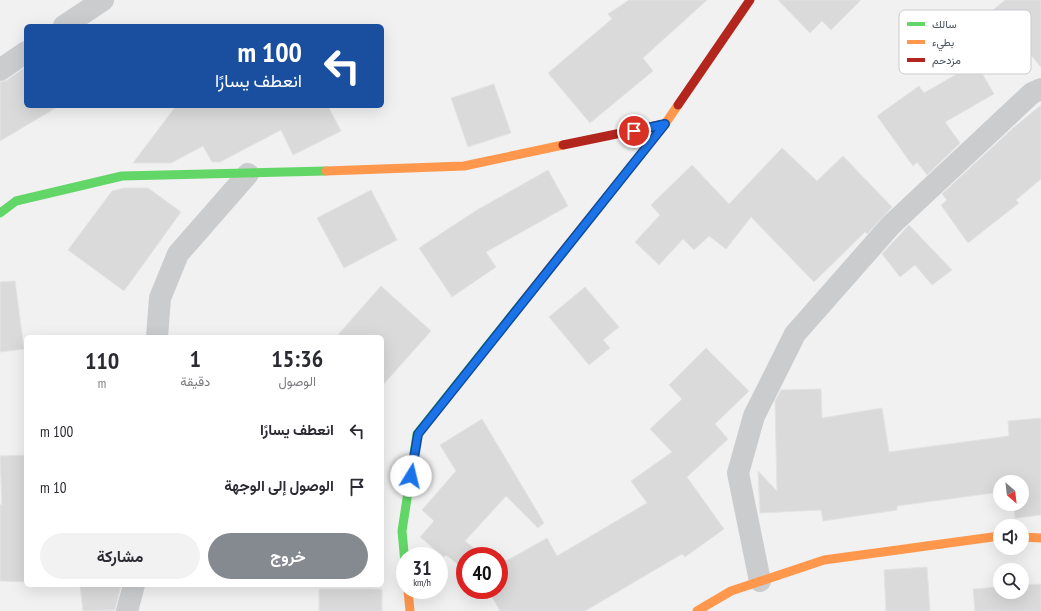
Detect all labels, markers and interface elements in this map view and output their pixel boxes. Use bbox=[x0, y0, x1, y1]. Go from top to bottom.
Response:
legend bbox=[899, 10, 1031, 74]
text: سالك bbox=[932, 17, 957, 31]
text: 100 m bbox=[238, 33, 302, 70]
text: بطيء bbox=[932, 35, 954, 52]
icon: left bbox=[316, 40, 368, 92]
text: مزدحم bbox=[932, 53, 961, 68]
text: انعطف يسارًا bbox=[215, 69, 302, 92]
pin bbox=[617, 114, 651, 148]
icon: arrive bbox=[623, 120, 645, 142]
text: 1 bbox=[190, 343, 201, 374]
text: 15:36 bbox=[271, 343, 323, 374]
text: 110 bbox=[85, 345, 119, 376]
text: دقيقة bbox=[180, 373, 210, 390]
text: الوصول bbox=[278, 373, 316, 390]
text: m bbox=[98, 375, 106, 392]
text: انعطف يسارًا bbox=[260, 420, 334, 439]
icon: left bbox=[346, 420, 368, 442]
text: 100 m bbox=[40, 422, 73, 441]
position arrow bbox=[390, 455, 432, 497]
north arrow bbox=[993, 475, 1029, 511]
map controls bbox=[993, 475, 1029, 599]
text: الوصول إلى الوجهة bbox=[224, 476, 334, 495]
icon: arrive bbox=[346, 476, 368, 498]
text: 10 m bbox=[40, 478, 66, 497]
button: sound bbox=[993, 519, 1029, 555]
button: مشاركة bbox=[40, 533, 200, 579]
button: خروج bbox=[208, 533, 368, 579]
speed limit sign: 40 bbox=[456, 547, 508, 599]
text: 31 bbox=[412, 555, 432, 581]
button: search bbox=[993, 563, 1029, 599]
text: km/h bbox=[413, 576, 431, 589]

